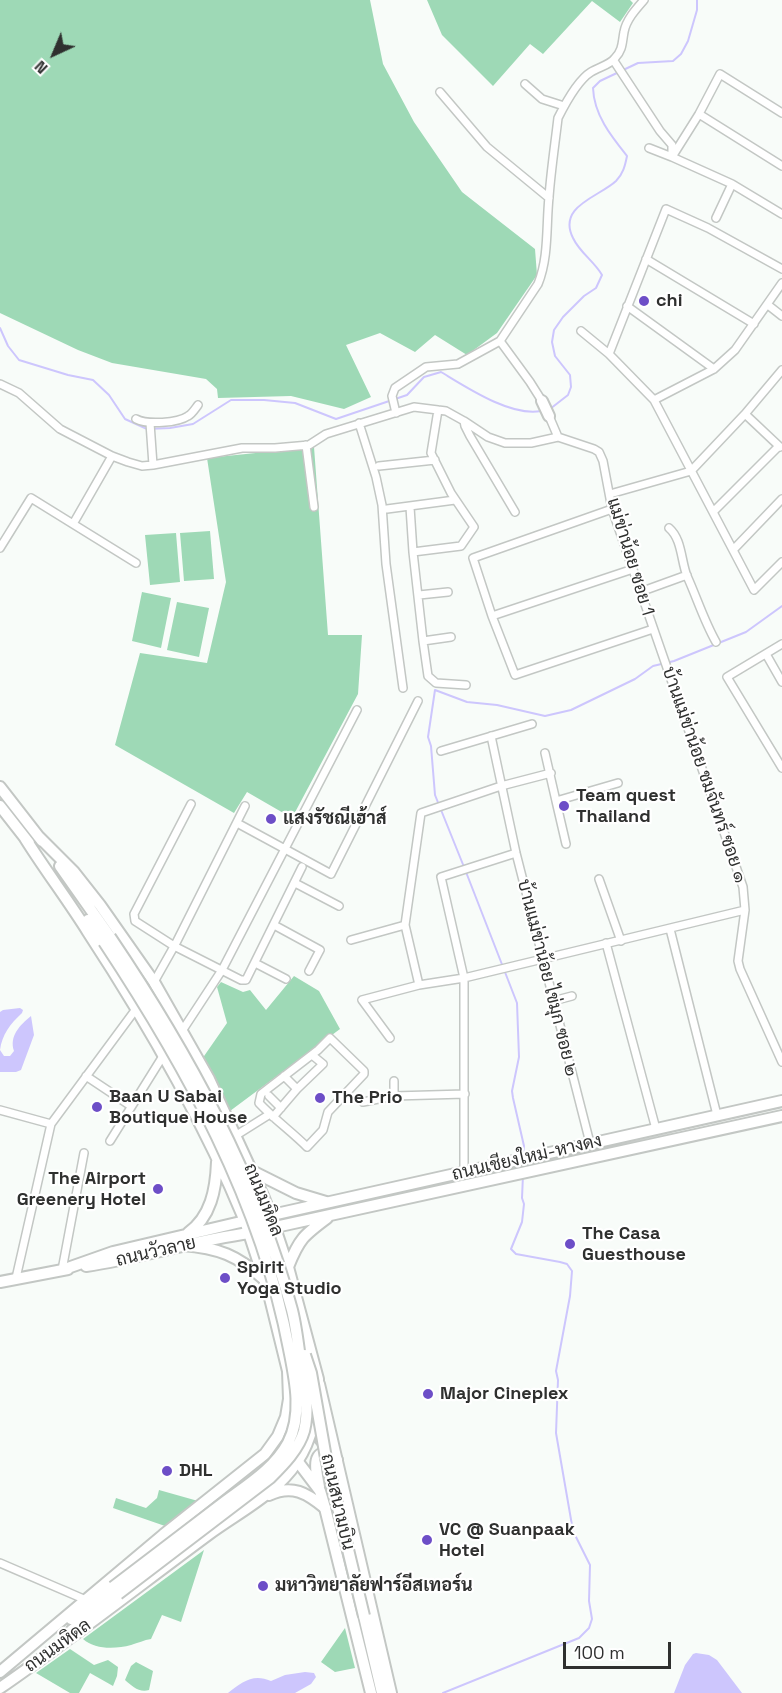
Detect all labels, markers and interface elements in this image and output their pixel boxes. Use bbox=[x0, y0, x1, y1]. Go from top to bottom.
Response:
north arrow bbox=[24, 24, 84, 84]
text: N bbox=[30, 56, 52, 79]
place label: chi bbox=[656, 290, 682, 312]
marker: chi bbox=[637, 294, 651, 308]
street label: แม่ข่าน้อย ซอย 1 bbox=[602, 496, 658, 618]
street label: บ้านแม่ข่าน้อย ชมจันทร์ ซอย ๑ bbox=[657, 664, 751, 886]
place label: Team quest Thailand bbox=[576, 785, 676, 828]
marker: Team quest Thailand bbox=[557, 799, 571, 813]
place label: แสงรัชณีเฮ้าส์ bbox=[283, 808, 386, 830]
marker: แสงรัชณีเฮ้าส์ bbox=[264, 812, 278, 826]
street label: บ้านแม่ข่าน้อย ไข่มุก ซอย ๒ bbox=[512, 877, 582, 1079]
place label: Baan U Sabai Boutique House bbox=[109, 1086, 247, 1128]
place label: The Prio bbox=[332, 1087, 402, 1109]
marker: The Prio bbox=[313, 1091, 327, 1105]
marker: Baan U Sabai Boutique House bbox=[90, 1100, 104, 1114]
street label: ถนนเชียงใหม่-หางดง bbox=[450, 1130, 604, 1186]
street label: ถนนมหิดล bbox=[239, 1160, 287, 1240]
place label: The Airport Greenery Hotel bbox=[17, 1168, 146, 1210]
marker: The Airport Greenery Hotel bbox=[151, 1182, 165, 1196]
place label: The Casa Guesthouse bbox=[582, 1223, 686, 1266]
street label: ถนนวัวลาย bbox=[114, 1232, 198, 1272]
marker: The Casa Guesthouse bbox=[563, 1237, 577, 1251]
place label: Spirit Yoga Studio bbox=[237, 1257, 342, 1300]
marker: Spirit Yoga Studio bbox=[218, 1271, 232, 1285]
place label: Major Cineplex bbox=[440, 1383, 568, 1405]
marker: Major Cineplex bbox=[421, 1387, 435, 1401]
street label: ถนนสนามบิน bbox=[315, 1452, 359, 1552]
place label: DHL bbox=[179, 1460, 213, 1482]
marker: DHL bbox=[160, 1464, 174, 1478]
place label: VC @ Suanpaak Hotel bbox=[439, 1519, 575, 1562]
marker: VC @ Suanpaak Hotel bbox=[420, 1533, 434, 1547]
place label: มหาวิทยาลัยฟาร์อีสเทอร์น bbox=[275, 1575, 473, 1597]
marker: มหาวิทยาลัยฟาร์อีสเทอร์น bbox=[256, 1579, 270, 1593]
street label: ถนนมหิดล bbox=[21, 1615, 95, 1677]
scale bar bbox=[566, 1630, 674, 1668]
text: 100 m bbox=[574, 1641, 625, 1664]

